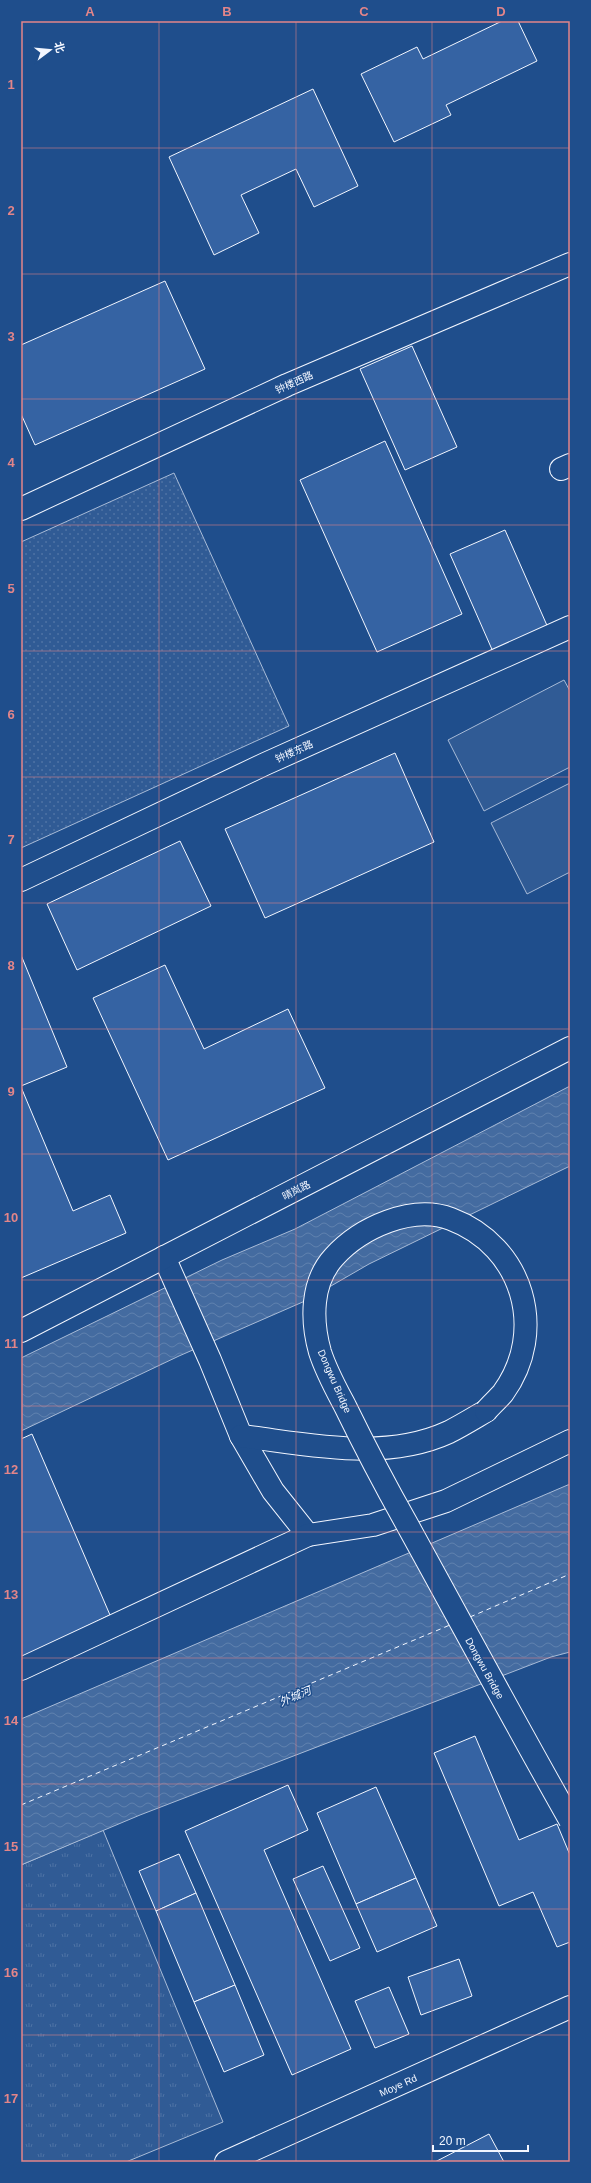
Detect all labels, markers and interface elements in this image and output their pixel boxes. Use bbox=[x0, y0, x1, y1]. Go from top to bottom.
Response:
text: A bbox=[85, 4, 95, 19]
text: B bbox=[222, 4, 232, 19]
text: C bbox=[359, 4, 369, 19]
text: D bbox=[496, 4, 506, 19]
north arrow bbox=[30, 30, 70, 70]
text: 北 bbox=[52, 40, 67, 54]
text: 1 bbox=[7, 77, 15, 92]
text: 2 bbox=[7, 203, 15, 218]
text: 3 bbox=[7, 329, 15, 344]
street label: 钟楼西路 bbox=[274, 369, 315, 396]
text: 4 bbox=[7, 455, 15, 470]
text: 5 bbox=[7, 581, 15, 596]
text: 6 bbox=[7, 707, 15, 722]
street label: 钟楼东路 bbox=[274, 738, 315, 765]
text: 7 bbox=[7, 832, 15, 847]
text: 8 bbox=[7, 958, 15, 973]
text: 9 bbox=[7, 1084, 15, 1099]
street label: 晴岚路 bbox=[280, 1179, 312, 1202]
text: 10 bbox=[4, 1210, 18, 1225]
text: 11 bbox=[4, 1336, 18, 1351]
street label: Dongwu Bridge bbox=[316, 1348, 354, 1415]
text: 12 bbox=[4, 1462, 18, 1477]
text: 13 bbox=[4, 1587, 18, 1602]
street label: Dongwu Bridge bbox=[463, 1636, 506, 1701]
water label: 外城河 bbox=[277, 1683, 314, 1708]
text: 14 bbox=[4, 1713, 19, 1728]
text: 15 bbox=[4, 1839, 18, 1854]
text: 16 bbox=[4, 1965, 18, 1980]
street label: Moye Rd bbox=[378, 2072, 419, 2099]
text: 17 bbox=[4, 2091, 18, 2106]
scale bar bbox=[433, 2127, 528, 2153]
text: 20 m bbox=[439, 2134, 466, 2148]

